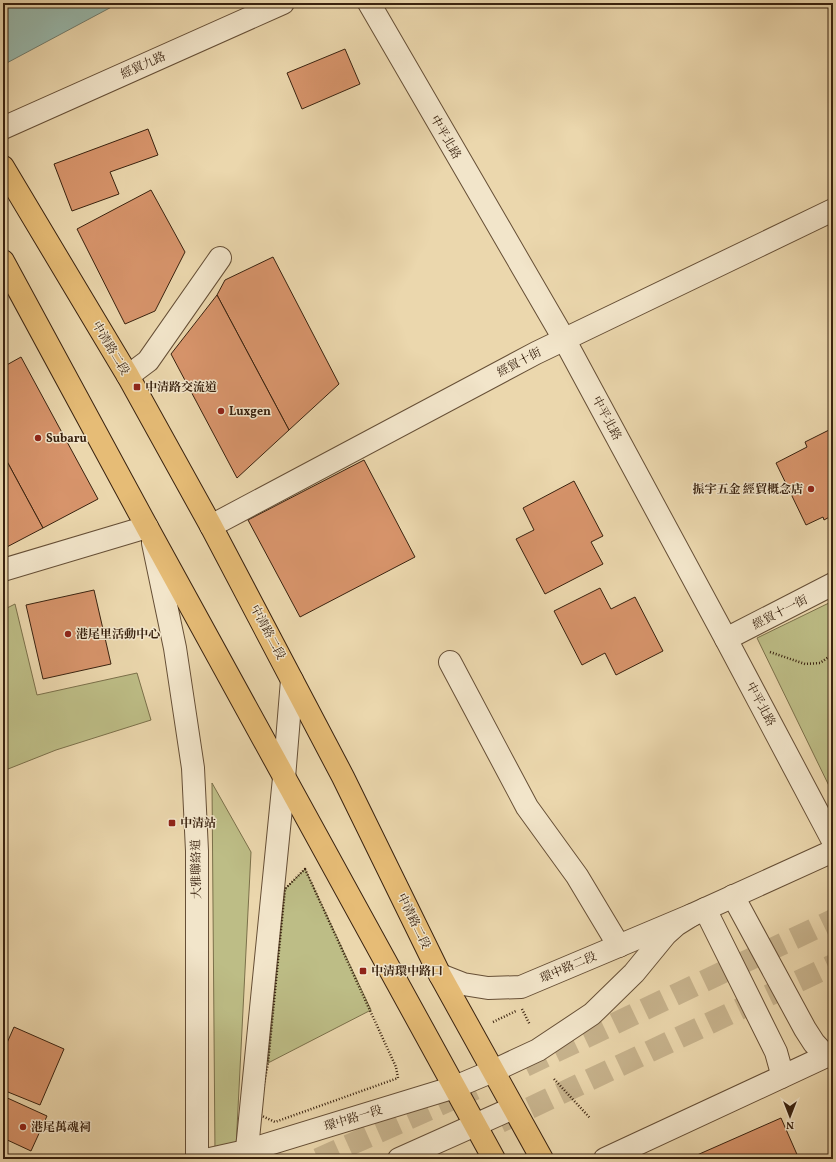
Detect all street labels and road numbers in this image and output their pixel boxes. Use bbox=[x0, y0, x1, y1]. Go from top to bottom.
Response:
street label: 經貿九路 bbox=[118, 49, 169, 83]
street label: 中平北路 bbox=[426, 113, 464, 162]
street label: 中清路二段 bbox=[88, 319, 132, 378]
street label: 經貿十街 bbox=[495, 344, 545, 381]
street label: 中平北路 bbox=[588, 394, 624, 443]
street label: 經貿十一街 bbox=[750, 592, 812, 634]
street label: 中清路二段 bbox=[246, 602, 288, 663]
street label: 中平北路 bbox=[742, 680, 778, 729]
street label: 大雅聯絡道 bbox=[188, 839, 206, 899]
street label: 中清路二段 bbox=[393, 891, 433, 952]
street label: 環中路二段 bbox=[538, 949, 599, 987]
street label: 環中路一段 bbox=[322, 1103, 384, 1135]

